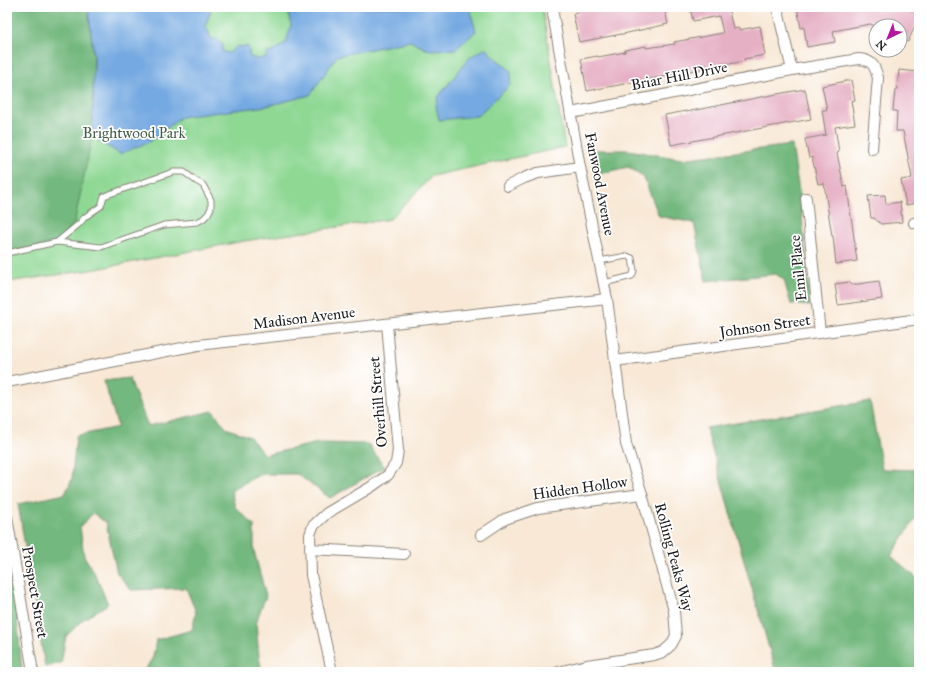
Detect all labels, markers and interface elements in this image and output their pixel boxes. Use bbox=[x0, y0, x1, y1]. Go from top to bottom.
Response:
north arrow bbox=[868, 18, 908, 58]
text: N bbox=[873, 37, 889, 53]
street label: Briar Hill Drive bbox=[629, 58, 729, 94]
park label: Brightwood Park bbox=[82, 124, 186, 142]
street label: Fanwood Avenue bbox=[581, 131, 619, 237]
street label: Emil Place bbox=[786, 234, 810, 302]
street label: Madison Avenue bbox=[252, 303, 356, 333]
street label: Johnson Street bbox=[716, 311, 812, 343]
street label: Overhill Street bbox=[365, 355, 391, 448]
street label: Hidden Hollow bbox=[531, 472, 629, 504]
street label: Rolling Peaks Way bbox=[651, 501, 697, 614]
street label: Prospect Street bbox=[18, 545, 52, 640]

